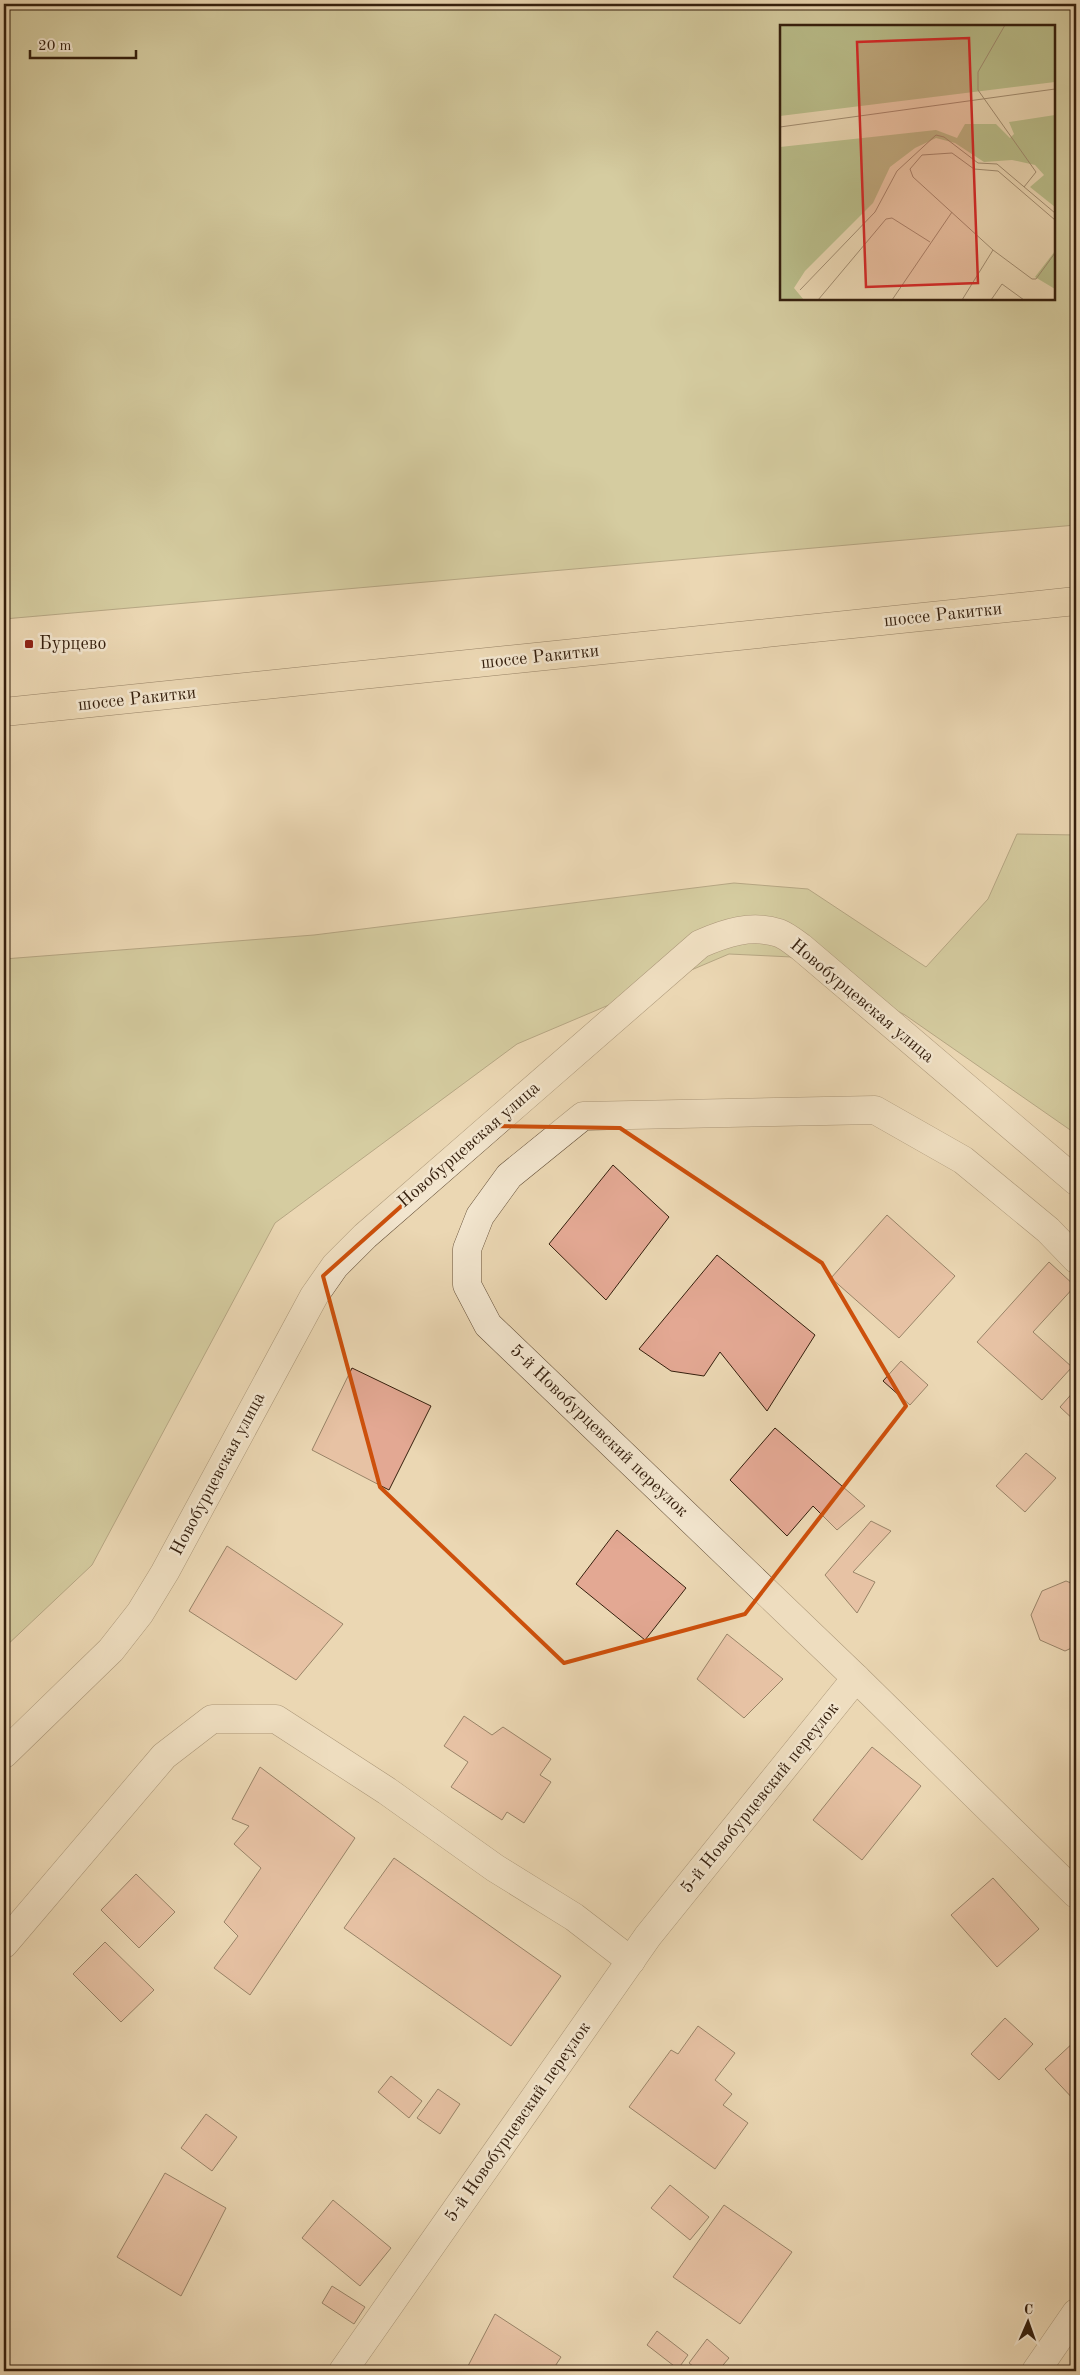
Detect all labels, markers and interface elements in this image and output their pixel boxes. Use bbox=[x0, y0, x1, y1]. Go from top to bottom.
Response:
inset map bbox=[780, 25, 1055, 300]
scale bar bbox=[30, 28, 136, 60]
text: 20 m bbox=[38, 39, 72, 54]
street label: шоссе Ракитки bbox=[883, 600, 1003, 630]
place label: Бурцево bbox=[39, 635, 106, 653]
marker: Бурцево bbox=[23, 638, 35, 650]
street label: шоссе Ракитки bbox=[480, 642, 600, 672]
street label: шоссе Ракитки bbox=[77, 684, 197, 714]
street label: Новобурцевская улица bbox=[787, 936, 937, 1066]
street label: Новобурцевская улица bbox=[395, 1079, 543, 1211]
street label: 5-й Новобурцевский переулок bbox=[507, 1341, 691, 1521]
street label: Новобурцевская улица bbox=[167, 1390, 269, 1558]
street label: 5-й Новобурцевский переулок bbox=[678, 1699, 842, 1897]
street label: 5-й Новобурцевский переулок bbox=[442, 2019, 594, 2225]
north arrow bbox=[1002, 2298, 1052, 2348]
text: С bbox=[1024, 2303, 1033, 2317]

